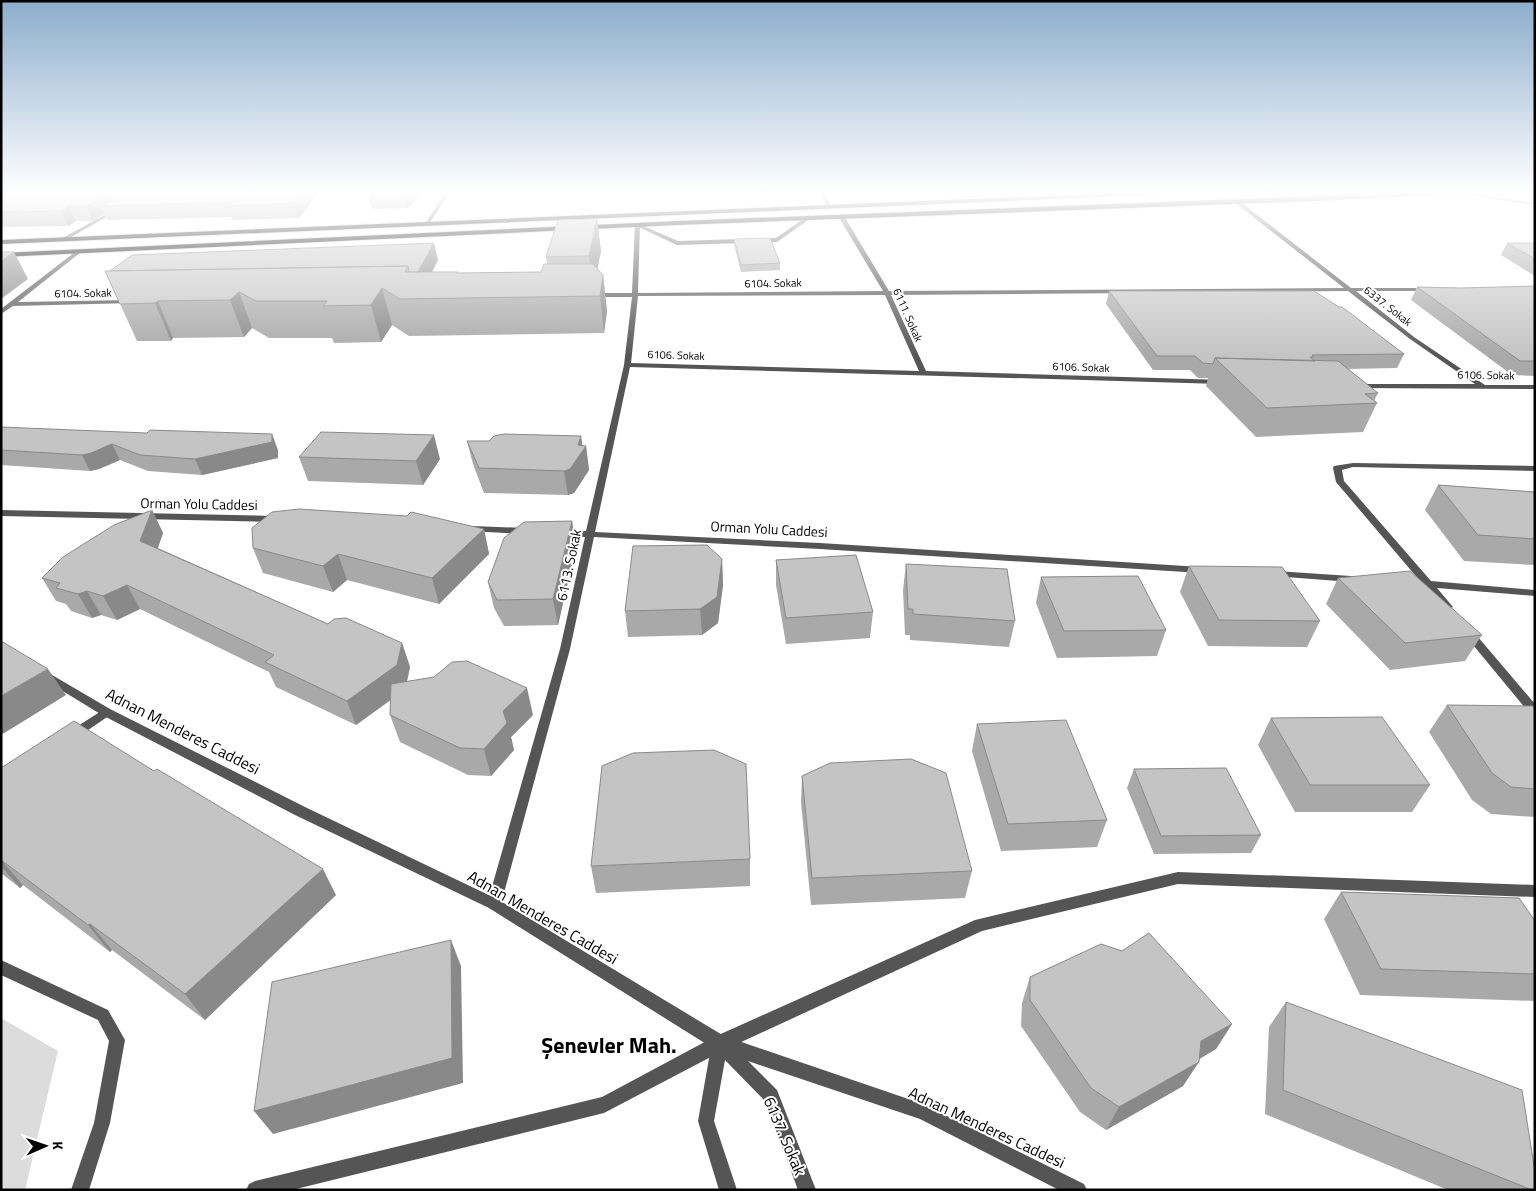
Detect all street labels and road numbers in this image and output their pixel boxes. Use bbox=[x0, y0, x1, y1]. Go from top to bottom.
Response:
street label: 6104. Sokak bbox=[744, 274, 802, 291]
street label: 6337. Sokak bbox=[1361, 282, 1416, 330]
street label: 6104. Sokak bbox=[54, 284, 112, 301]
street label: 6111. Sokak bbox=[889, 286, 927, 345]
street label: 6106. Sokak bbox=[647, 346, 706, 364]
street label: 6106. Sokak bbox=[1052, 358, 1111, 376]
street label: 6106. Sokak bbox=[1457, 367, 1515, 384]
street label: Orman Yolu Caddesi bbox=[140, 492, 258, 515]
street label: Orman Yolu Caddesi bbox=[710, 515, 828, 542]
street label: 6113. Sokak bbox=[551, 527, 586, 603]
street label: Adnan Menderes Caddesi bbox=[102, 682, 264, 780]
street label: Adnan Menderes Caddesi bbox=[463, 864, 623, 970]
street label: Adnan Menderes Caddesi bbox=[905, 1080, 1069, 1174]
street label: 6137. Sokak bbox=[758, 1093, 812, 1179]

